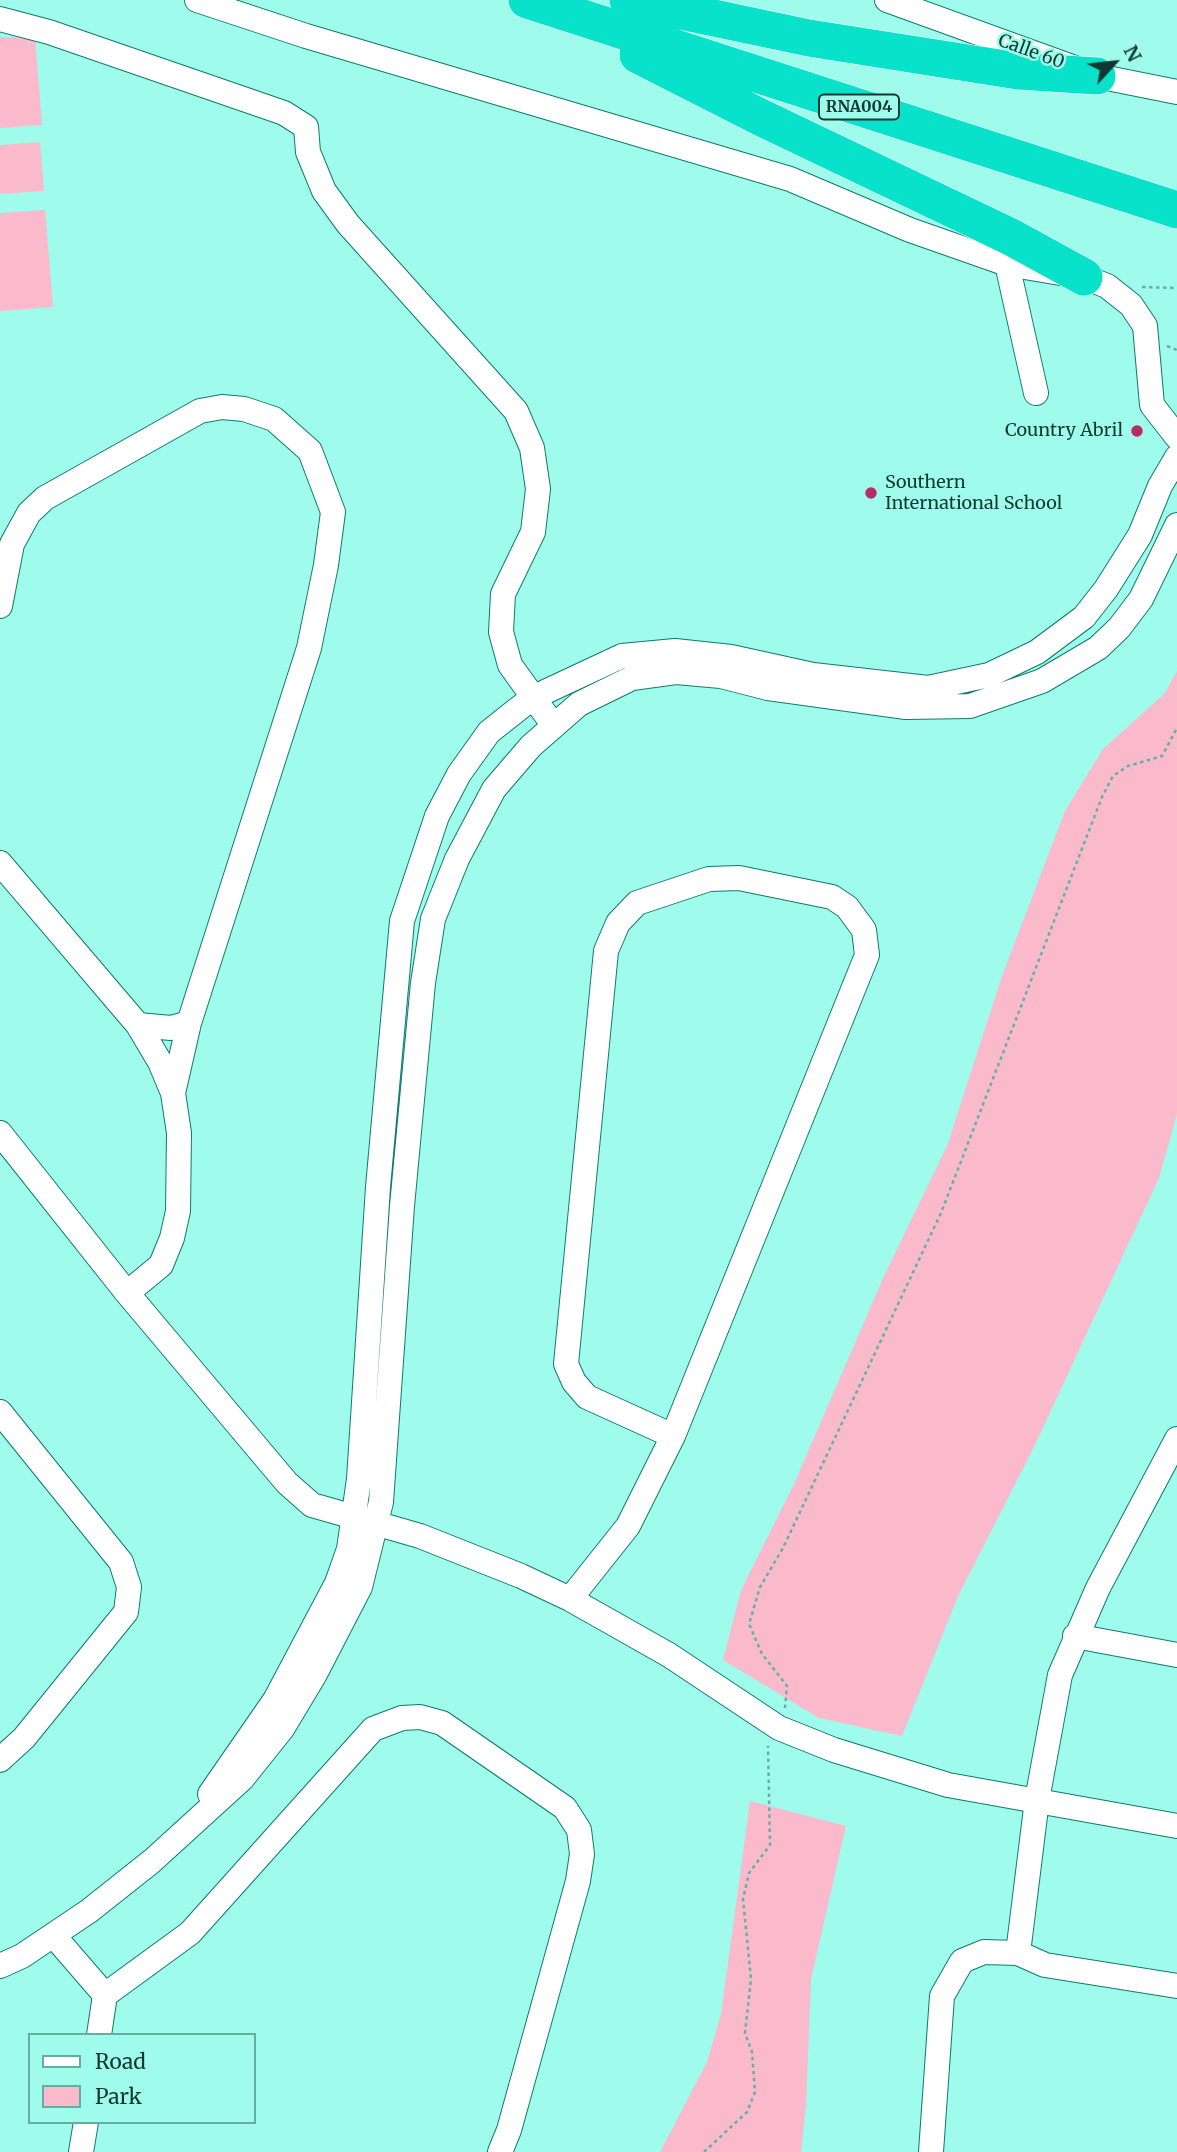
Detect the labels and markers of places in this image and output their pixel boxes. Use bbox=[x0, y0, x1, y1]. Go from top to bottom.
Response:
place label: Country Abril bbox=[1005, 420, 1123, 442]
marker: Country Abril bbox=[1129, 423, 1145, 439]
place label: Southern International School bbox=[885, 472, 1062, 514]
marker: Southern International School bbox=[863, 485, 879, 501]

